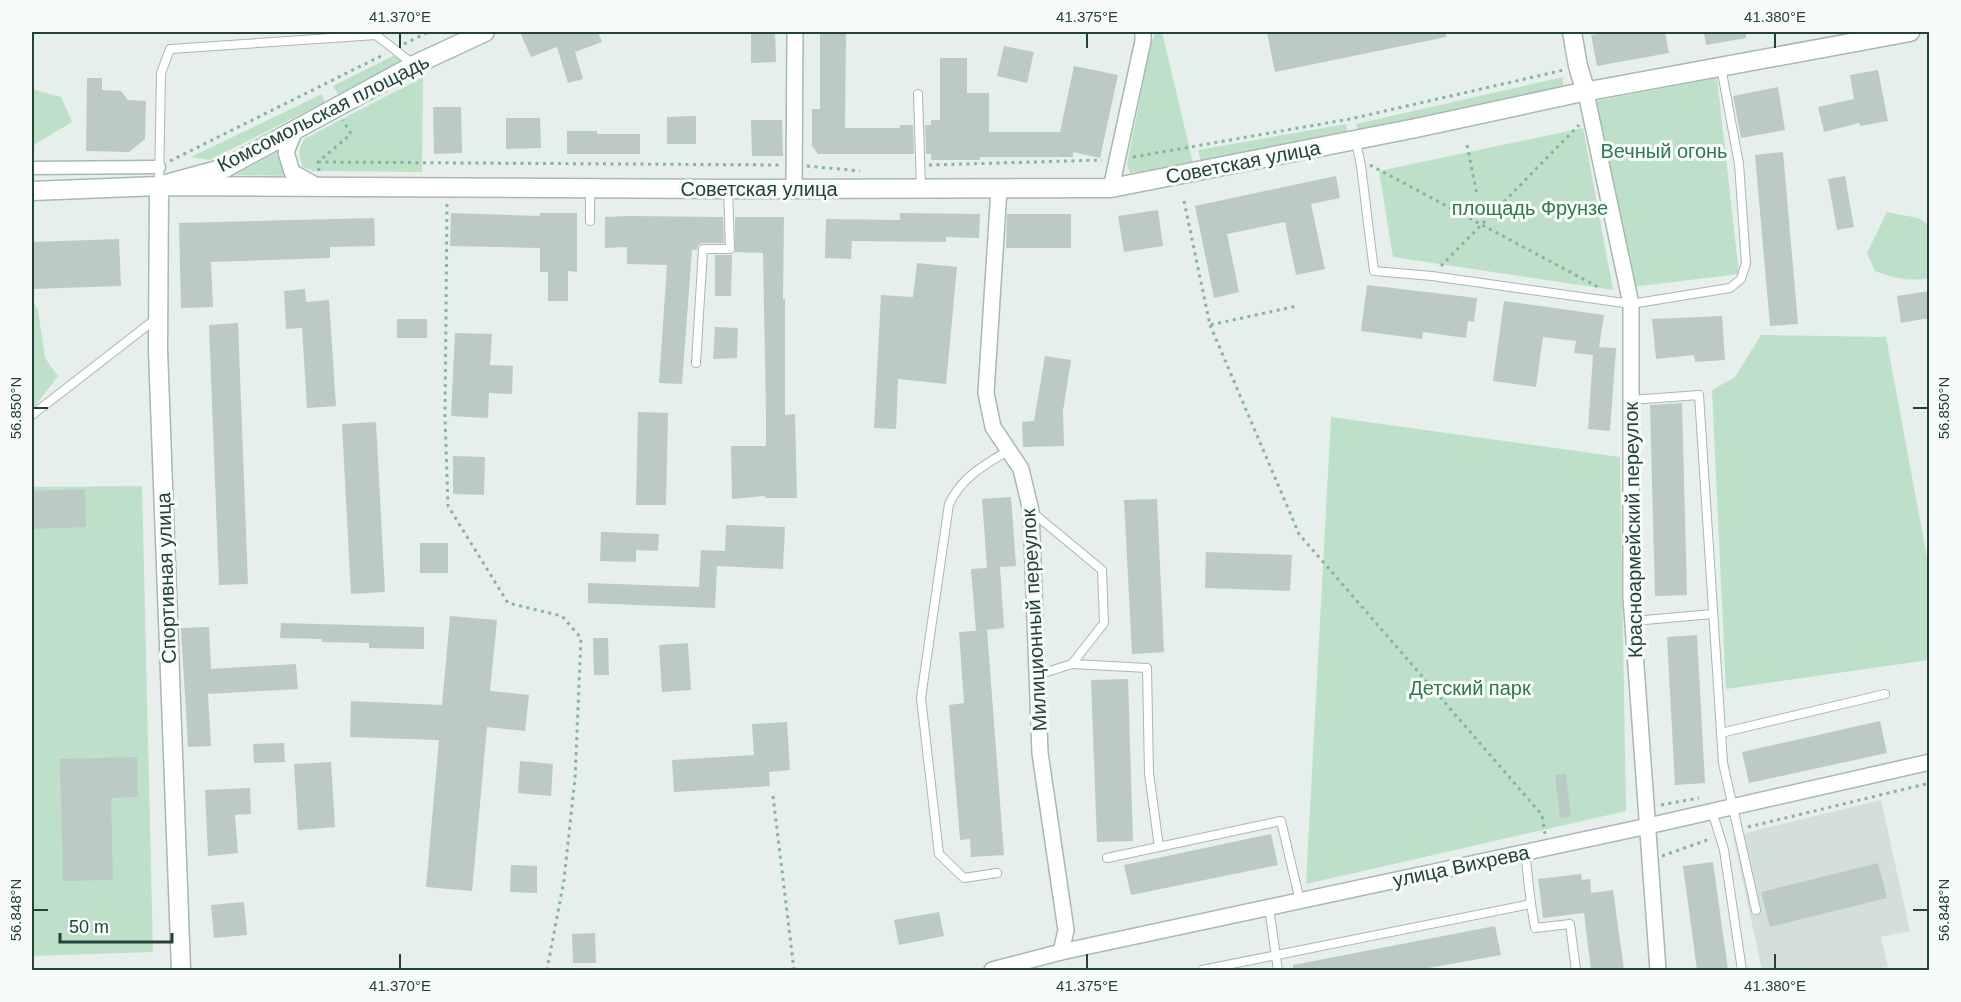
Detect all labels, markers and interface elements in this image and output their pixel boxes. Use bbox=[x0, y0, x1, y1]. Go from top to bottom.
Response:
text: 41.370°E bbox=[369, 8, 431, 25]
text: 41.375°E bbox=[1056, 8, 1118, 25]
text: 41.380°E bbox=[1744, 8, 1806, 25]
street label: Комсомольская площадь bbox=[213, 50, 433, 176]
street label: Советская улица bbox=[1164, 136, 1323, 188]
park label: Вечный огонь bbox=[1601, 140, 1727, 162]
street label: Советская улица bbox=[680, 178, 838, 200]
park label: площадь Фрунзе bbox=[1452, 197, 1608, 219]
text: 56.850°N bbox=[7, 377, 24, 439]
text: 56.850°N bbox=[1935, 377, 1952, 439]
street label: Красноармейский переулок bbox=[1620, 401, 1646, 658]
street label: Спортивная улица bbox=[152, 491, 180, 664]
street label: Милиционный переулок bbox=[1017, 508, 1051, 732]
park label: Детский парк bbox=[1409, 677, 1531, 699]
street label: улица Вихрева bbox=[1391, 841, 1532, 891]
text: 56.848°N bbox=[7, 879, 24, 941]
text: 56.848°N bbox=[1935, 879, 1952, 941]
scale bar bbox=[60, 906, 172, 944]
text: 50 m bbox=[69, 917, 109, 937]
text: 41.370°E bbox=[369, 977, 431, 994]
text: 41.375°E bbox=[1056, 977, 1118, 994]
text: 41.380°E bbox=[1744, 977, 1806, 994]

